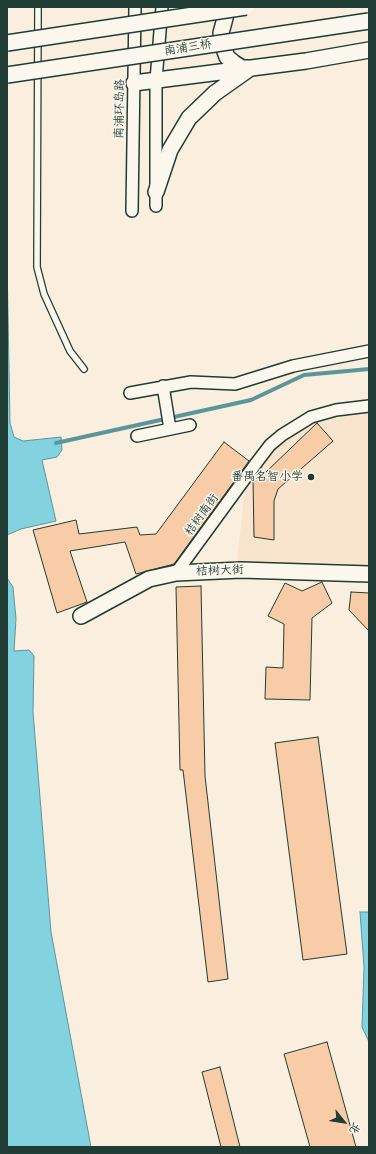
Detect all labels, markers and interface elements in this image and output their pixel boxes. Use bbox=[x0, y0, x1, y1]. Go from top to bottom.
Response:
street label: 南浦三桥 bbox=[163, 37, 213, 59]
street label: 南浦环岛路 bbox=[112, 79, 128, 139]
place label: 番禺名智小学 bbox=[231, 470, 303, 484]
marker: 番禺名智小学 bbox=[306, 472, 316, 482]
street label: 桔树南街 bbox=[182, 491, 222, 539]
street label: 桔树大街 bbox=[196, 563, 244, 579]
north arrow bbox=[324, 1102, 364, 1142]
text: 北 bbox=[346, 1120, 363, 1136]

